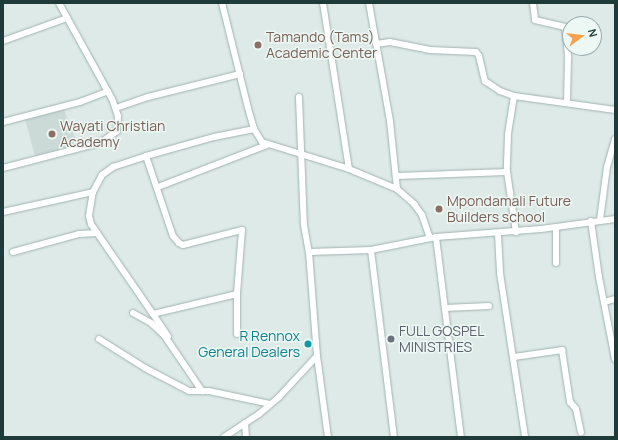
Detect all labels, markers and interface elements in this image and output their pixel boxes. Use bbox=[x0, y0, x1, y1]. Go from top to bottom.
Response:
north arrow bbox=[562, 16, 602, 56]
text: N bbox=[585, 27, 601, 39]
place label: Tamando (Tams) Academic Center bbox=[266, 29, 377, 62]
marker: Tamando (Tams) Academic Center bbox=[253, 40, 263, 50]
place label: Wayati Christian Academy bbox=[60, 118, 165, 150]
marker: Wayati Christian Academy bbox=[47, 129, 57, 139]
place label: Mpondamali Future Builders school bbox=[447, 193, 571, 226]
marker: Mpondamali Future Builders school bbox=[434, 204, 444, 214]
place label: FULL GOSPEL MINISTRIES bbox=[399, 323, 485, 356]
place label: R Rennox General Dealers bbox=[198, 328, 300, 360]
marker: FULL GOSPEL MINISTRIES bbox=[386, 334, 396, 344]
marker: R Rennox General Dealers bbox=[303, 339, 313, 349]

